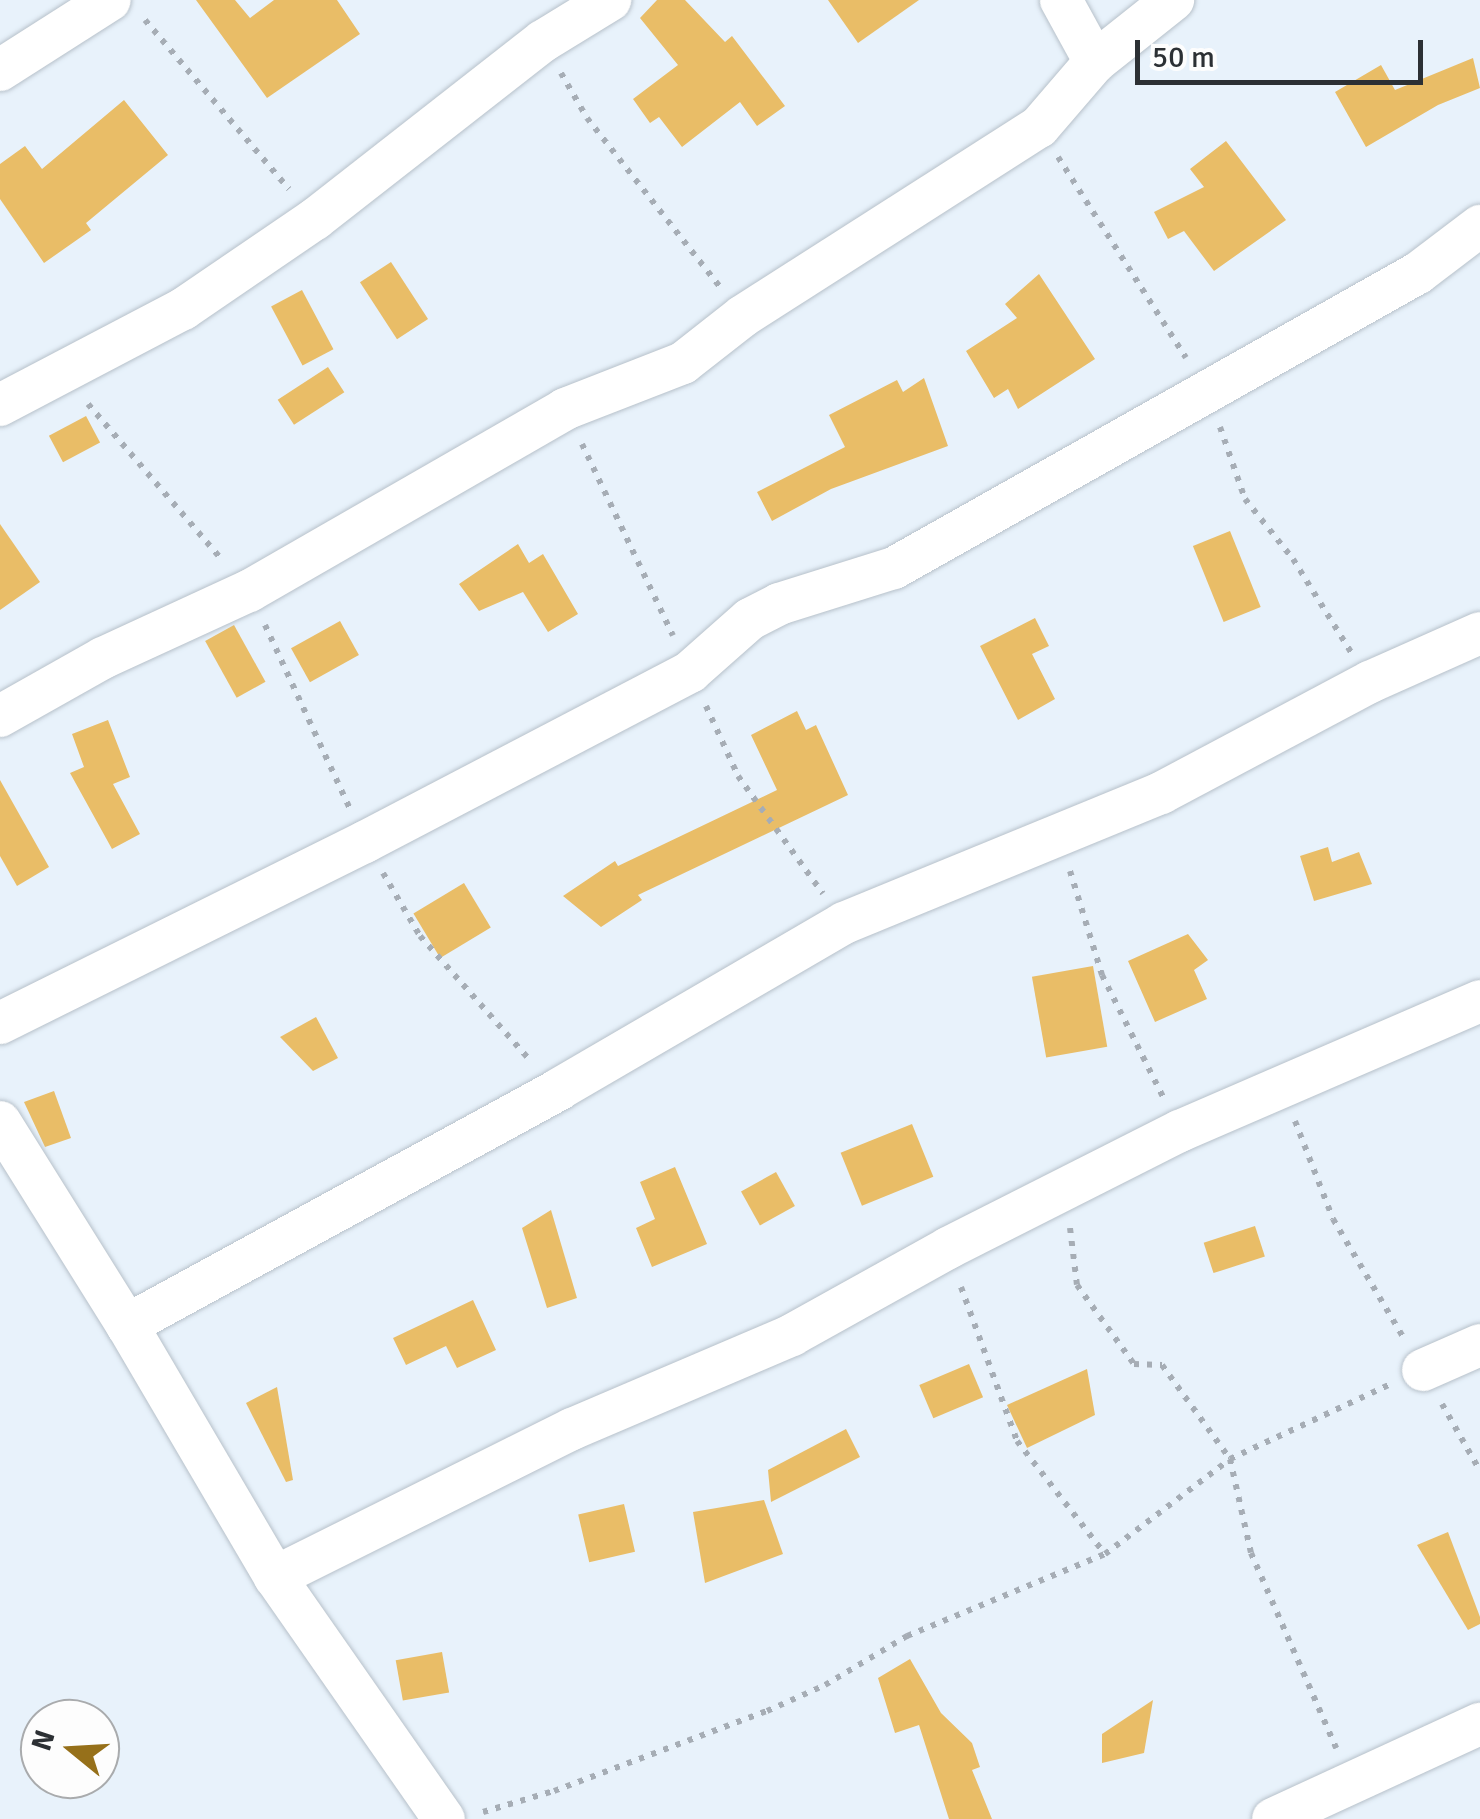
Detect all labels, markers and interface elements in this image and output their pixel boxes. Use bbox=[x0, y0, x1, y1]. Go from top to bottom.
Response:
scale bar bbox=[1140, 20, 1428, 82]
text: 50 m bbox=[1152, 39, 1215, 76]
north arrow bbox=[20, 1699, 120, 1799]
text: N bbox=[24, 1726, 63, 1755]

